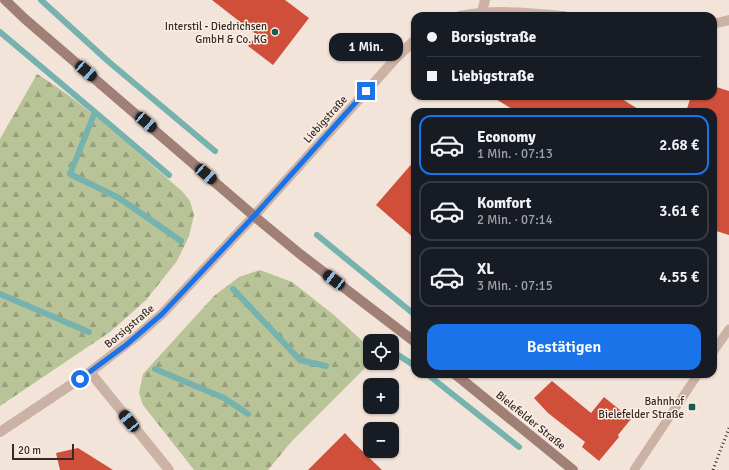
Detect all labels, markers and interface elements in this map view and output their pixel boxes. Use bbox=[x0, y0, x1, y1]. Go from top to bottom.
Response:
place label: Interstil - Diedrichsen GmbH & Co. KG bbox=[165, 20, 267, 46]
marker: Interstil - Diedrichsen GmbH & Co. KG bbox=[270, 27, 280, 37]
text: Borsigstraße bbox=[451, 28, 536, 46]
callout: 1 Min. bbox=[329, 33, 403, 61]
text: 1 Min. bbox=[349, 39, 383, 55]
car bbox=[73, 59, 99, 83]
text: Liebigstraße bbox=[451, 67, 534, 85]
route end bbox=[357, 82, 375, 100]
street label: Liebigstraße bbox=[301, 93, 350, 146]
car bbox=[133, 110, 159, 134]
icon: car bbox=[429, 127, 465, 163]
text: Economy bbox=[477, 128, 536, 146]
text: 2.68 € bbox=[659, 136, 699, 154]
text: 1 Min. · 07:13 bbox=[477, 146, 553, 162]
car bbox=[193, 162, 219, 186]
icon: car bbox=[429, 193, 465, 229]
text: Komfort bbox=[477, 194, 531, 212]
text: 3.61 € bbox=[659, 202, 699, 220]
text: 2 Min. · 07:14 bbox=[477, 212, 553, 228]
icon: car bbox=[429, 259, 465, 295]
text: XL bbox=[477, 260, 494, 278]
car bbox=[321, 268, 347, 292]
text: 4.55 € bbox=[659, 268, 699, 286]
text: 3 Min. · 07:15 bbox=[477, 278, 553, 294]
street label: Borsigstraße bbox=[102, 302, 157, 351]
button: Bestätigen bbox=[427, 324, 701, 370]
map controls bbox=[363, 334, 399, 458]
button: locate bbox=[363, 334, 399, 370]
route start bbox=[71, 370, 89, 388]
button: + bbox=[363, 378, 399, 414]
street label: Bielefelder Straße bbox=[493, 388, 568, 452]
place label: Bahnhof Bielefelder Straße bbox=[598, 395, 685, 421]
marker: Bahnhof Bielefelder Straße bbox=[687, 402, 697, 412]
car bbox=[117, 408, 141, 434]
button: − bbox=[363, 422, 399, 458]
scale bar bbox=[12, 442, 74, 461]
text: 20 m bbox=[18, 444, 41, 457]

